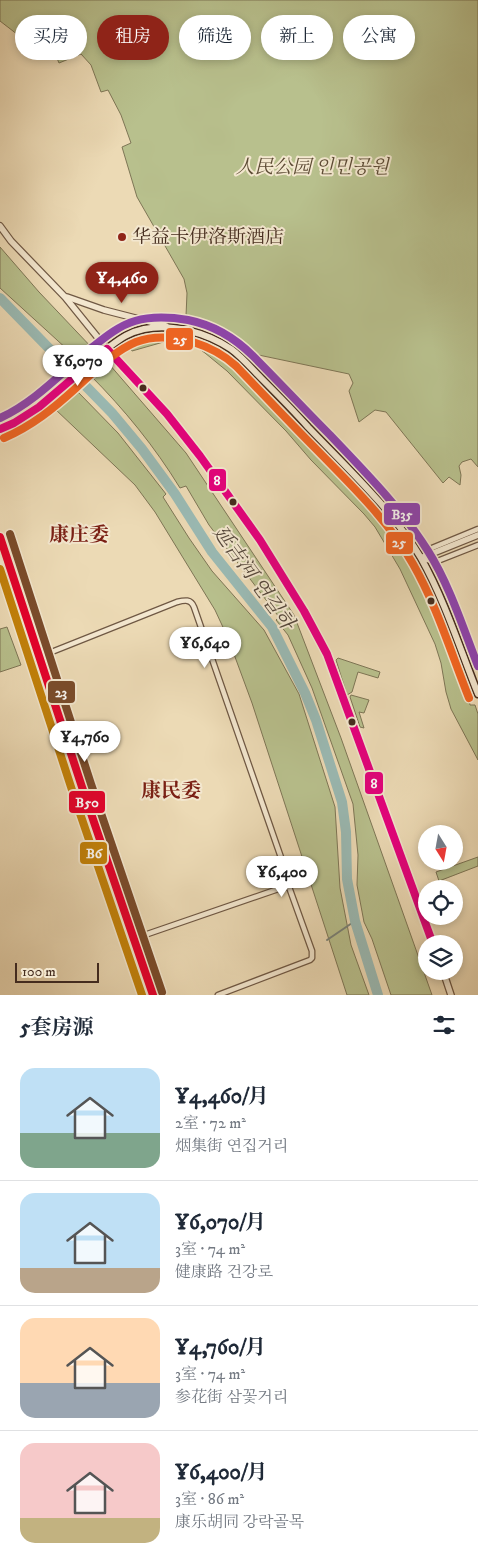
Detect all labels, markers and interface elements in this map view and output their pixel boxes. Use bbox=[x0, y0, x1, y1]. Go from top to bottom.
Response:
chip: 买房 bbox=[15, 15, 87, 60]
chip: 租房 bbox=[97, 15, 169, 60]
chip: 筛选 bbox=[179, 15, 251, 60]
chip: 新上 bbox=[261, 15, 333, 60]
chip: 公寓 bbox=[343, 15, 415, 60]
park label: 人民公园 인민공원 bbox=[235, 156, 390, 179]
place label: 华益卡伊洛斯酒店 bbox=[132, 226, 284, 249]
marker: 华益卡伊洛斯酒店 bbox=[116, 231, 128, 243]
pin: ¥4,460 bbox=[81, 262, 163, 304]
text: ¥4,460 bbox=[96, 268, 148, 288]
line badge: 25 bbox=[165, 327, 194, 351]
text: 25 bbox=[173, 331, 187, 349]
pin: ¥6,070 bbox=[37, 344, 119, 387]
text: ¥6,070 bbox=[53, 351, 103, 371]
unlabelled marker bbox=[138, 383, 148, 393]
line badge: 8 bbox=[208, 468, 227, 492]
text: 8 bbox=[213, 472, 221, 490]
unlabelled marker bbox=[228, 497, 238, 507]
line badge: B35 bbox=[383, 502, 421, 526]
text: B35 bbox=[391, 506, 413, 524]
water label: 延吉河 연길하 bbox=[207, 521, 301, 637]
district label: 康庄委 bbox=[49, 523, 109, 548]
line badge: 25 bbox=[385, 531, 414, 555]
text: 25 bbox=[392, 534, 406, 552]
unlabelled marker bbox=[426, 596, 436, 606]
pin: ¥6,640 bbox=[164, 626, 246, 669]
text: ¥6,640 bbox=[180, 633, 230, 653]
line badge: 23 bbox=[47, 680, 76, 704]
text: 23 bbox=[55, 684, 67, 702]
unlabelled marker bbox=[347, 717, 357, 727]
pin: ¥4,760 bbox=[44, 720, 126, 763]
text: ¥4,760 bbox=[61, 727, 109, 747]
line badge: 8 bbox=[364, 771, 384, 795]
text: 8 bbox=[370, 775, 378, 793]
district label: 康民委 bbox=[141, 779, 201, 804]
line badge: B50 bbox=[68, 790, 106, 814]
text: B50 bbox=[75, 794, 99, 812]
north arrow bbox=[418, 825, 462, 870]
map controls bbox=[418, 825, 463, 980]
line badge: B6 bbox=[79, 841, 108, 865]
text: B6 bbox=[86, 845, 103, 863]
pin: ¥6,400 bbox=[241, 856, 323, 898]
text: ¥6,400 bbox=[257, 862, 307, 882]
button: locate bbox=[418, 880, 463, 925]
button: layers bbox=[418, 935, 463, 980]
scale bar bbox=[15, 960, 99, 983]
text: 100 m bbox=[22, 963, 56, 981]
icon: filters bbox=[430, 1011, 458, 1039]
text: 5套房源 bbox=[20, 1015, 93, 1041]
text: ¥4,460/月 bbox=[175, 1084, 269, 1110]
icon: home bbox=[60, 1088, 120, 1148]
text: 2室 · 72 m² bbox=[175, 1113, 246, 1133]
text: 烟集街 연집거리 bbox=[175, 1136, 288, 1156]
text: ¥6,070/月 bbox=[175, 1210, 266, 1236]
icon: home bbox=[60, 1213, 120, 1273]
text: 3室 · 74 m² bbox=[175, 1239, 245, 1259]
text: 健康路 건강로 bbox=[175, 1262, 273, 1282]
text: ¥4,760/月 bbox=[175, 1335, 266, 1361]
icon: home bbox=[60, 1338, 120, 1398]
text: 3室 · 74 m² bbox=[175, 1364, 245, 1384]
text: 参花街 삼꽃거리 bbox=[175, 1387, 288, 1407]
text: ¥6,400/月 bbox=[175, 1460, 267, 1486]
icon: home bbox=[60, 1463, 120, 1523]
text: 3室 · 86 m² bbox=[175, 1489, 244, 1509]
text: 康乐胡同 강락골목 bbox=[175, 1512, 304, 1532]

